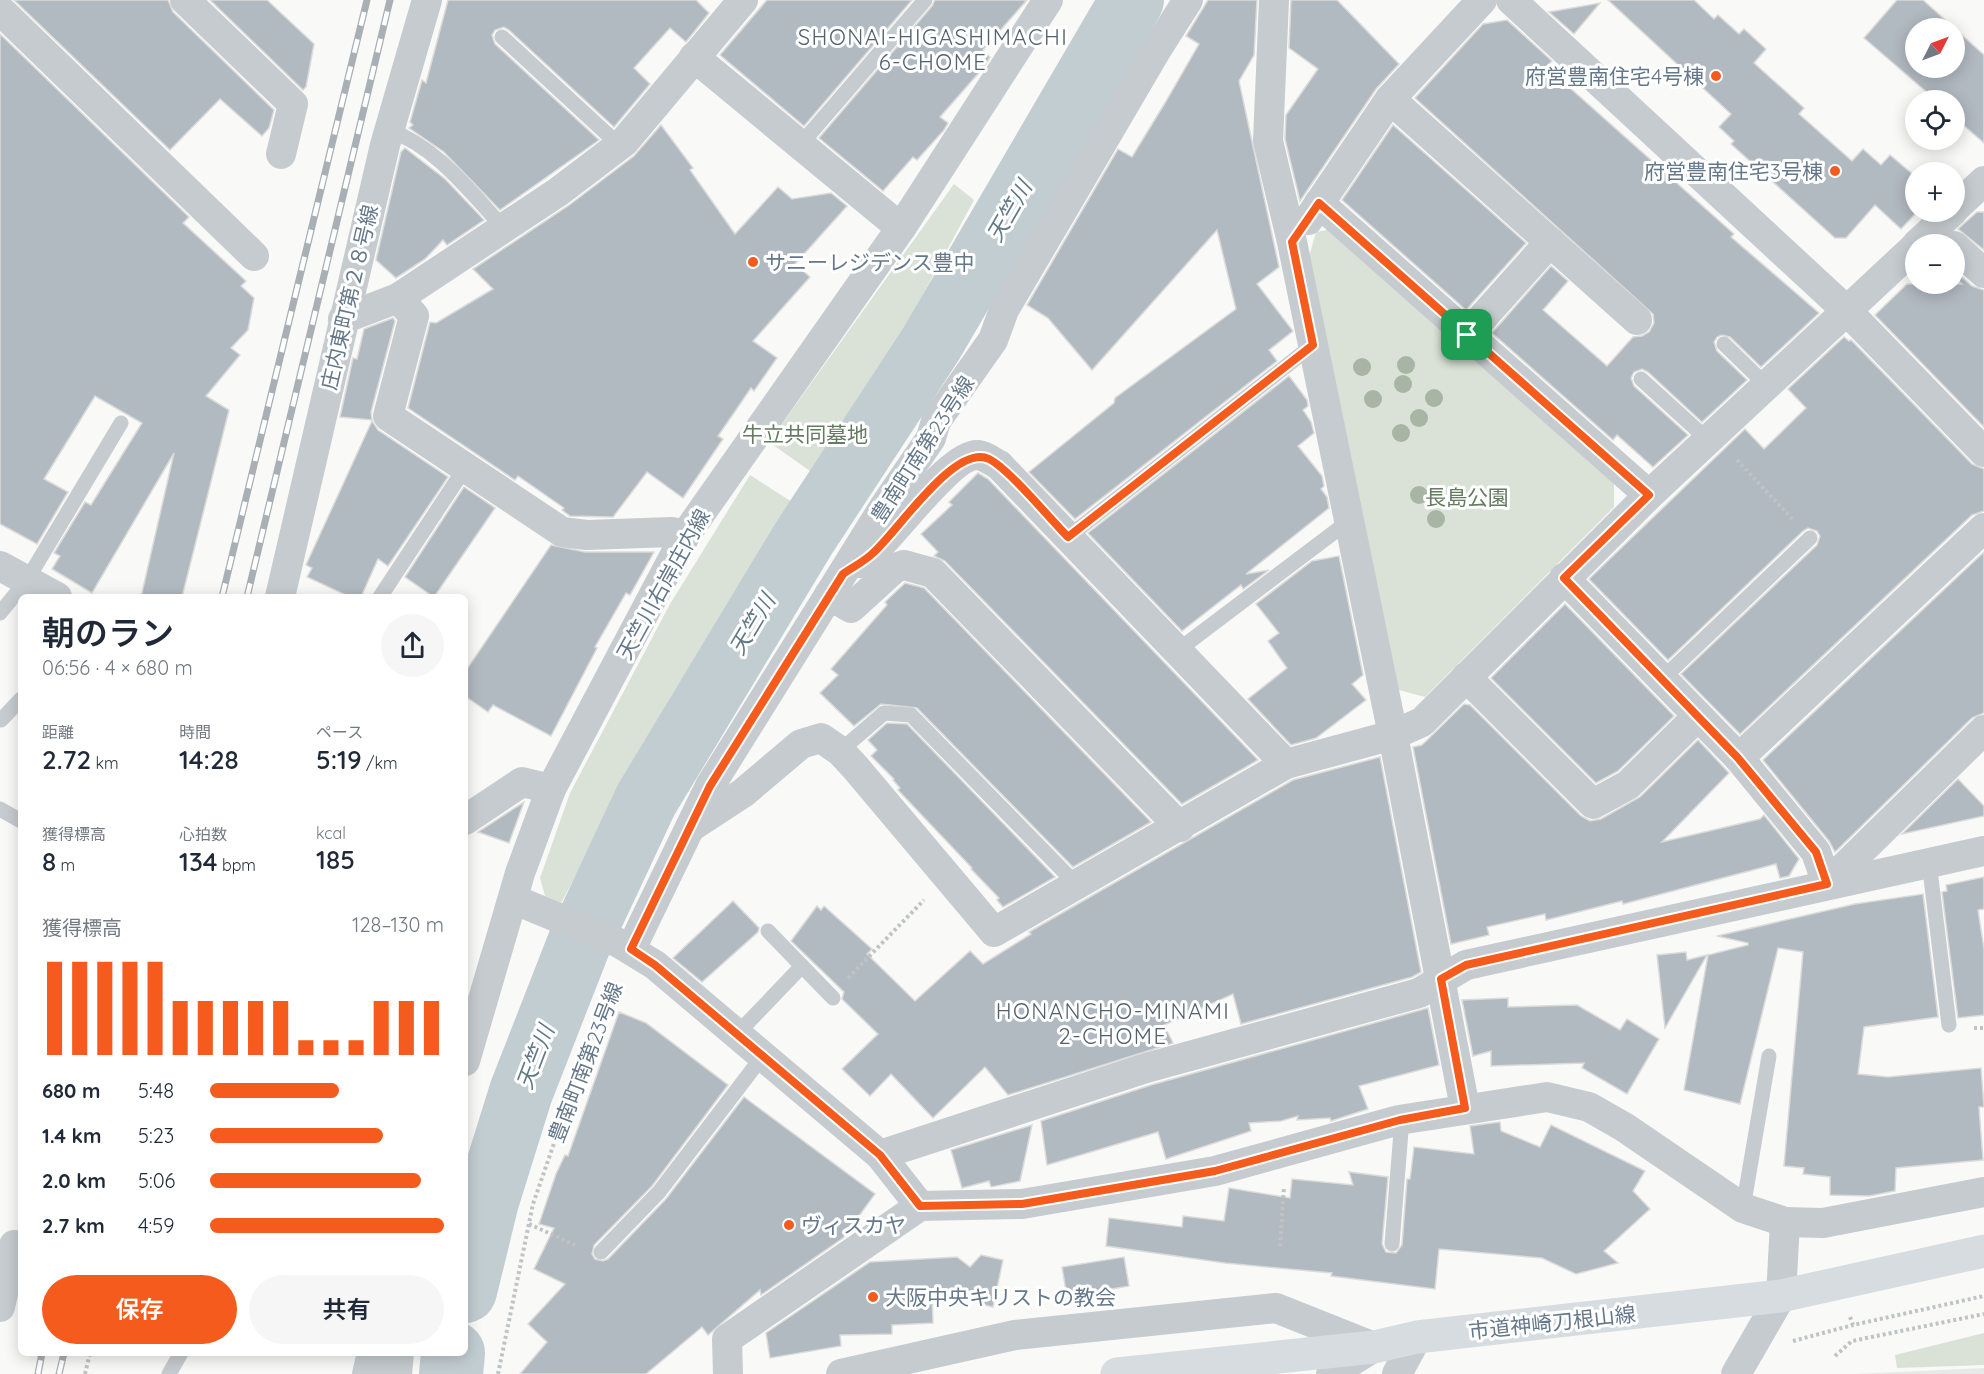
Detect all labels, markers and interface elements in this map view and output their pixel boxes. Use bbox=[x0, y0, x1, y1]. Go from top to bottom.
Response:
north arrow bbox=[1905, 18, 1965, 78]
map controls bbox=[1905, 18, 1965, 294]
district label: SHONAI-HIGASHIMACHI 6-CHOME bbox=[798, 23, 1068, 76]
place label: 府営豊南住宅4号棟 bbox=[1525, 63, 1704, 89]
marker: 府営豊南住宅4号棟 bbox=[1709, 69, 1723, 83]
button: locate bbox=[1905, 90, 1965, 150]
place label: 府営豊南住宅3号棟 bbox=[1644, 158, 1823, 184]
button: + bbox=[1905, 162, 1965, 222]
marker: 府営豊南住宅3号棟 bbox=[1828, 164, 1842, 178]
water label: 天竺川 bbox=[980, 174, 1039, 247]
street label: 庄内東町第２８号線 bbox=[315, 202, 383, 392]
button: − bbox=[1905, 234, 1965, 294]
place label: サニーレジデンス豊中 bbox=[765, 249, 975, 275]
marker: サニーレジデンス豊中 bbox=[746, 255, 760, 269]
pin bbox=[1441, 309, 1492, 360]
icon: arrive bbox=[1450, 318, 1483, 351]
street label: 豊南町南第23号線 bbox=[865, 371, 979, 527]
park label: 牛立共同墓地 bbox=[742, 421, 868, 447]
park label: 長島公園 bbox=[1425, 484, 1509, 510]
street label: 天竺川右岸庄内線 bbox=[611, 504, 715, 664]
water label: 天竺川 bbox=[723, 587, 782, 660]
text: 朝のラン bbox=[42, 612, 174, 653]
button: share bbox=[381, 614, 444, 677]
text: 06:56 · 4 × 680 m bbox=[42, 655, 193, 680]
text: 距離 bbox=[42, 722, 74, 742]
text: 時間 bbox=[179, 722, 211, 742]
text: ペース bbox=[316, 722, 363, 742]
text: 2.72 bbox=[42, 743, 91, 776]
text: 14:28 bbox=[179, 743, 239, 776]
text: 5:19 bbox=[316, 743, 362, 776]
text: km bbox=[91, 753, 119, 773]
text: /km bbox=[362, 753, 398, 773]
text: kcal bbox=[316, 823, 346, 843]
text: 獲得標高 bbox=[42, 824, 106, 844]
text: 心拍数 bbox=[179, 824, 227, 844]
text: 185 bbox=[316, 843, 355, 876]
text: 8 bbox=[42, 845, 56, 878]
text: 134 bbox=[179, 845, 218, 878]
text: m bbox=[56, 855, 75, 875]
text: bpm bbox=[218, 855, 256, 875]
text: 128–130 m bbox=[352, 912, 444, 937]
text: 獲得標高 bbox=[42, 915, 122, 940]
street label: 豊南町南第23号線 bbox=[542, 978, 628, 1146]
district label: HONANCHO-MINAMI 2-CHOME bbox=[996, 997, 1230, 1050]
water label: 天竺川 bbox=[510, 1019, 561, 1093]
text: 680 m bbox=[42, 1078, 100, 1103]
text: 5:48 bbox=[138, 1078, 174, 1103]
text: 1.4 km bbox=[42, 1123, 101, 1148]
text: 5:23 bbox=[138, 1123, 174, 1148]
text: 2.0 km bbox=[42, 1168, 106, 1193]
text: 5:06 bbox=[138, 1168, 175, 1193]
place label: ヴィスカヤ bbox=[801, 1212, 906, 1238]
text: 2.7 km bbox=[42, 1213, 105, 1238]
text: 4:59 bbox=[138, 1213, 174, 1238]
marker: ヴィスカヤ bbox=[782, 1218, 796, 1232]
button: 保存 bbox=[42, 1275, 237, 1344]
button: 共有 bbox=[249, 1275, 444, 1344]
place label: 大阪中央キリストの教会 bbox=[885, 1284, 1116, 1310]
marker: 大阪中央キリストの教会 bbox=[866, 1290, 880, 1304]
street label: 市道神崎刀根山線 bbox=[1467, 1300, 1637, 1344]

